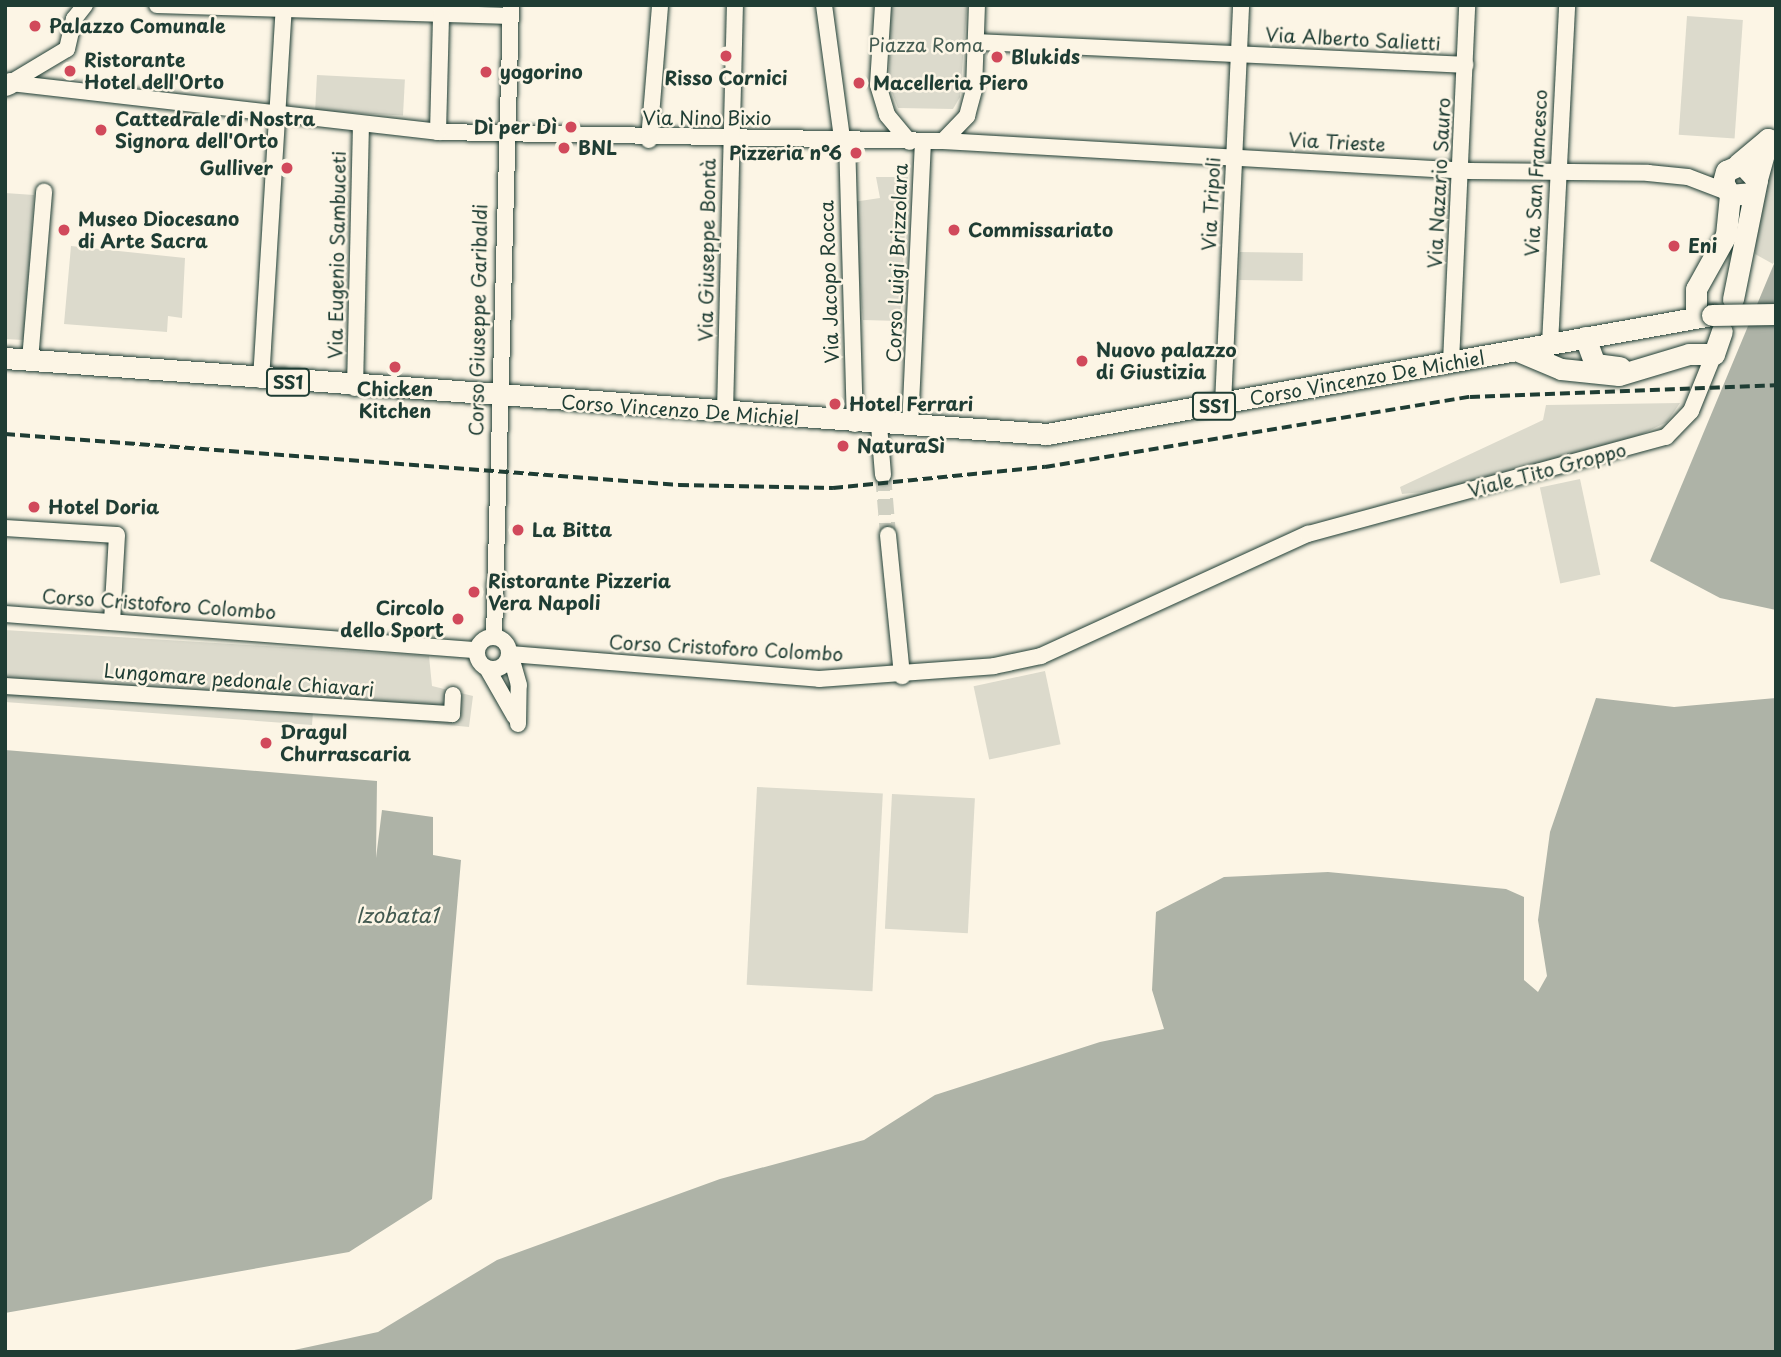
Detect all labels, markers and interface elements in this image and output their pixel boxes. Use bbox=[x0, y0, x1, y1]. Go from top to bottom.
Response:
place label: Palazzo Comunale bbox=[49, 15, 227, 37]
marker: Palazzo Comunale bbox=[27, 18, 43, 34]
street label: Via Alberto Salietti bbox=[1264, 23, 1442, 55]
park label: Piazza Roma bbox=[868, 34, 984, 56]
place label: Blukids bbox=[1011, 46, 1080, 68]
marker: Risso Cornici bbox=[718, 48, 734, 64]
place label: Ristorante Hotel dell'Orto bbox=[84, 49, 225, 93]
marker: Blukids bbox=[989, 49, 1005, 65]
place label: yogorino bbox=[500, 61, 583, 83]
marker: Ristorante Hotel dell'Orto bbox=[62, 63, 78, 79]
marker: yogorino bbox=[478, 64, 494, 80]
place label: Risso Cornici bbox=[665, 67, 787, 89]
place label: Macelleria Piero bbox=[873, 72, 1028, 94]
marker: Macelleria Piero bbox=[851, 75, 867, 91]
street label: Via San Francesco bbox=[1520, 89, 1552, 257]
street label: Via Nazario Sauro bbox=[1423, 97, 1455, 269]
street label: Via Nino Bixio bbox=[643, 107, 771, 129]
place label: Cattedrale di Nostra Signora dell'Orto bbox=[115, 108, 317, 152]
place label: Dì per Dì bbox=[471, 116, 557, 138]
marker: Dì per Dì bbox=[563, 119, 579, 135]
marker: Cattedrale di Nostra Signora dell'Orto bbox=[93, 122, 109, 138]
street label: Via Trieste bbox=[1288, 128, 1386, 156]
place label: BNL bbox=[578, 137, 617, 159]
marker: BNL bbox=[556, 140, 572, 156]
place label: Pizzeria n°6 bbox=[728, 142, 842, 164]
marker: Pizzeria n°6 bbox=[848, 145, 864, 161]
street label: Via Eugenio Sambuceti bbox=[324, 151, 350, 359]
place label: Gulliver bbox=[200, 157, 273, 179]
street label: Via Tripoli bbox=[1197, 157, 1225, 251]
street label: Via Giuseppe Bontà bbox=[694, 159, 720, 341]
marker: Gulliver bbox=[279, 160, 295, 176]
street label: Corso Luigi Brizzolara bbox=[882, 162, 912, 364]
street label: Via Jacopo Rocca bbox=[815, 201, 843, 363]
street label: Corso Giuseppe Garibaldi bbox=[465, 203, 491, 437]
place label: Museo Diocesano di Arte Sacra bbox=[78, 208, 240, 252]
place label: Commissariato bbox=[968, 219, 1113, 241]
marker: Museo Diocesano di Arte Sacra bbox=[56, 222, 72, 238]
marker: Commissariato bbox=[946, 222, 962, 238]
place label: Eni bbox=[1688, 235, 1717, 257]
marker: Eni bbox=[1666, 238, 1682, 254]
place label: Nuovo palazzo di Giustizia bbox=[1096, 339, 1238, 383]
street label: Corso Vincenzo De Michiel bbox=[1247, 346, 1487, 410]
marker: Nuovo palazzo di Giustizia bbox=[1074, 353, 1090, 369]
marker: Chicken Kitchen bbox=[387, 359, 403, 375]
road number: SS1 bbox=[265, 368, 311, 396]
place label: Chicken Kitchen bbox=[357, 378, 433, 422]
street label: Corso Vincenzo De Michiel bbox=[560, 390, 800, 430]
road number: SS1 bbox=[1191, 392, 1237, 420]
place label: Hotel Ferrari bbox=[849, 393, 974, 415]
marker: Hotel Ferrari bbox=[827, 396, 843, 412]
place label: NaturaSì bbox=[857, 435, 945, 457]
marker: NaturaSì bbox=[835, 438, 851, 454]
street label: Viale Tito Groppo bbox=[1465, 438, 1629, 502]
place label: Hotel Doria bbox=[48, 496, 160, 518]
marker: Hotel Doria bbox=[26, 499, 42, 515]
place label: La Bitta bbox=[532, 519, 612, 541]
marker: La Bitta bbox=[510, 522, 526, 538]
place label: Ristorante Pizzeria Vera Napoli bbox=[488, 570, 671, 614]
street label: Corso Cristoforo Colombo bbox=[41, 584, 277, 624]
marker: Ristorante Pizzeria Vera Napoli bbox=[466, 584, 482, 600]
place label: Circolo dello Sport bbox=[339, 597, 444, 641]
marker: Circolo dello Sport bbox=[450, 611, 466, 627]
street label: Corso Cristoforo Colombo bbox=[608, 630, 844, 666]
street label: Lungomare pedonale Chiavari bbox=[101, 659, 377, 701]
place label: Dragul Churrascaria bbox=[280, 721, 411, 765]
marker: Dragul Churrascaria bbox=[258, 735, 274, 751]
water label: Izobata1 bbox=[356, 901, 438, 927]

